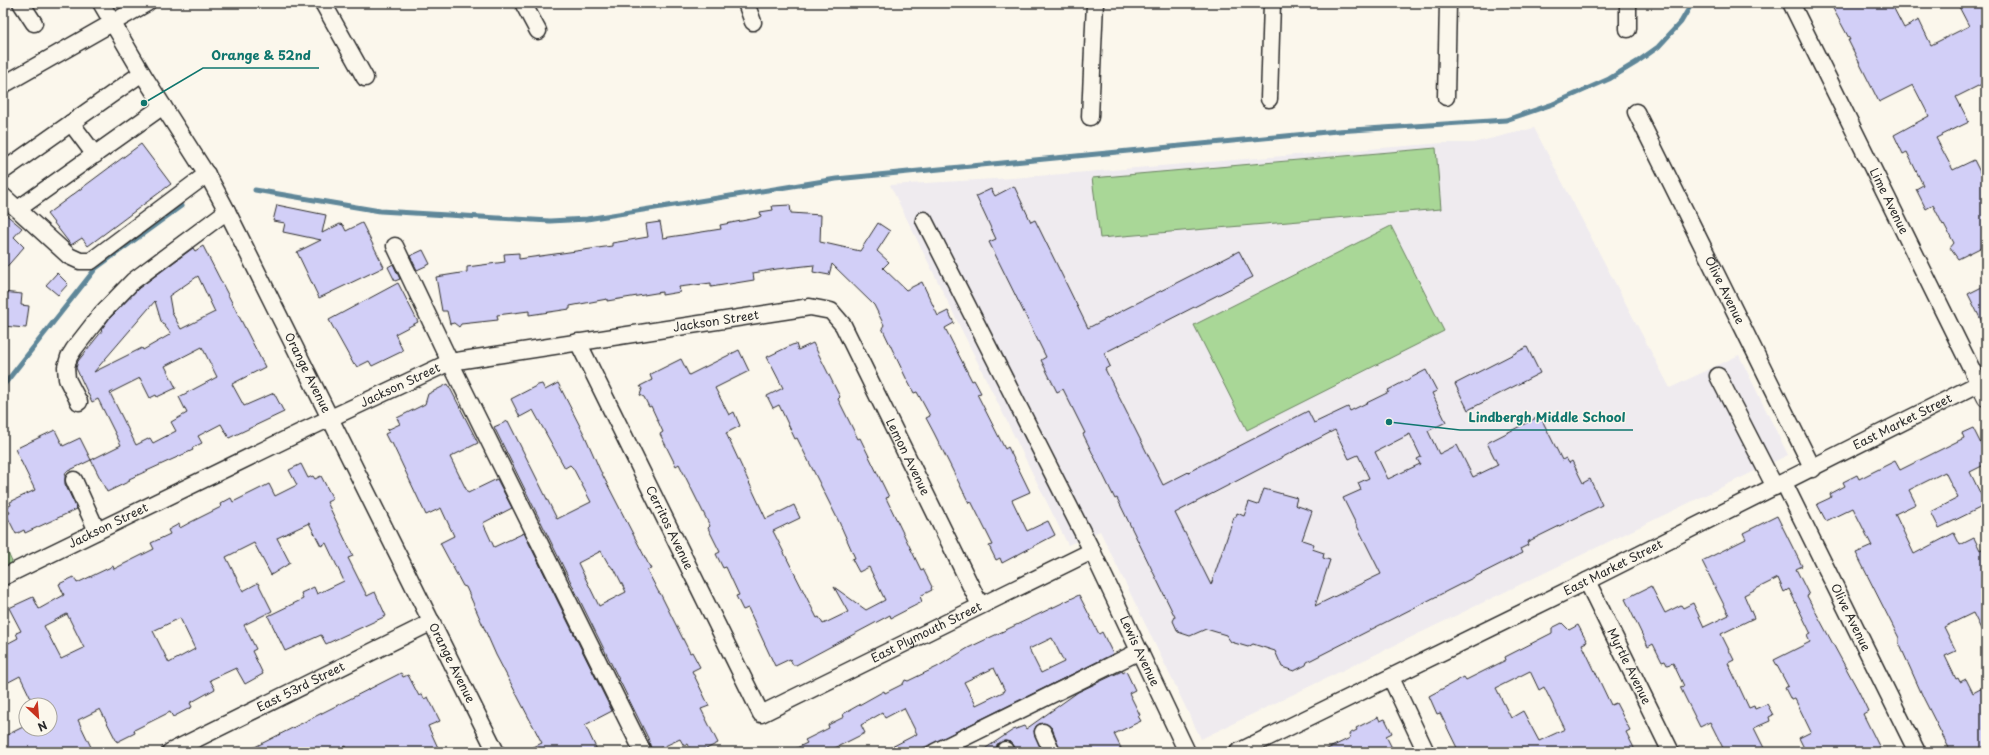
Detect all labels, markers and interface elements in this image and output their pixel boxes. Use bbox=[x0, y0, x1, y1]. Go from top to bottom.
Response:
callout: Orange & 52nd bbox=[203, 43, 319, 68]
text: Orange & 52nd bbox=[211, 45, 311, 64]
street label: Lime Avenue bbox=[1866, 164, 1914, 237]
street label: Olive Avenue bbox=[1701, 253, 1750, 327]
street label: Jackson Street bbox=[672, 305, 760, 336]
street label: Orange Avenue bbox=[281, 329, 336, 416]
street label: Jackson Street bbox=[357, 358, 443, 411]
street label: East Market Street bbox=[1849, 389, 1955, 454]
callout: Lindbergh Middle School bbox=[1460, 405, 1633, 430]
text: Lindbergh Middle School bbox=[1469, 407, 1626, 426]
street label: Lemon Avenue bbox=[882, 415, 935, 499]
street label: Cerritos Avenue bbox=[642, 482, 699, 573]
street label: Jackson Street bbox=[65, 498, 151, 552]
street label: East Market Street bbox=[1560, 534, 1666, 599]
street label: Olive Avenue bbox=[1827, 580, 1876, 654]
street label: East Plymouth Street bbox=[868, 597, 985, 667]
street label: Lewis Avenue bbox=[1116, 613, 1165, 689]
street label: Orange Avenue bbox=[425, 619, 480, 706]
street label: Myrtle Avenue bbox=[1603, 624, 1656, 708]
street label: East 53rd Street bbox=[253, 657, 347, 716]
north arrow bbox=[18, 697, 58, 737]
text: N bbox=[35, 717, 50, 736]

